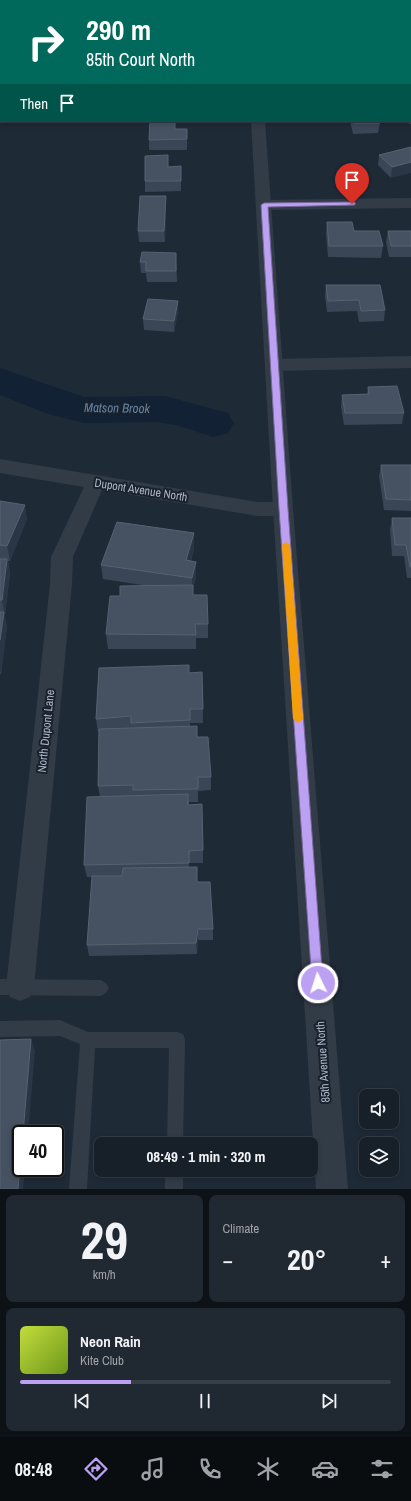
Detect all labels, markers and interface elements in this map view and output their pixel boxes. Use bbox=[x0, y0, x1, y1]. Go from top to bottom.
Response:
text: 290 m bbox=[86, 11, 151, 49]
icon: right bbox=[20, 16, 72, 68]
text: 85th Court North bbox=[86, 47, 195, 72]
icon: arrive bbox=[56, 92, 78, 114]
text: Then bbox=[20, 93, 48, 114]
pin bbox=[335, 163, 369, 204]
icon: arrive bbox=[341, 169, 363, 191]
water label: Matson Brook bbox=[84, 399, 151, 417]
street label: Dupont Avenue North bbox=[93, 475, 189, 505]
street label: North Dupont Lane bbox=[34, 689, 58, 773]
position arrow bbox=[297, 962, 339, 1004]
street label: 85th Avenue North bbox=[312, 1021, 334, 1103]
map controls bbox=[359, 1089, 399, 1177]
button: sound bbox=[359, 1089, 399, 1129]
speed limit sign: 40 bbox=[12, 1125, 64, 1177]
button: layers bbox=[359, 1137, 399, 1177]
text: 08:49 · 1 min · 320 m bbox=[147, 1146, 265, 1167]
text: 29 bbox=[81, 1205, 128, 1275]
text: Climate bbox=[223, 1220, 259, 1237]
text: 20° bbox=[287, 1239, 326, 1279]
text: − bbox=[223, 1245, 233, 1275]
text: + bbox=[380, 1245, 391, 1275]
text: km/h bbox=[93, 1266, 116, 1283]
text: Neon Rain bbox=[80, 1331, 141, 1352]
text: Kite Club bbox=[80, 1352, 124, 1369]
icon: previous bbox=[71, 1390, 93, 1412]
icon: pause bbox=[194, 1390, 216, 1412]
icon: next bbox=[318, 1390, 340, 1412]
icon: directions bbox=[82, 1455, 110, 1483]
icon: music bbox=[139, 1455, 167, 1483]
icon: phone bbox=[196, 1455, 224, 1483]
icon: climate bbox=[254, 1455, 282, 1483]
icon: car bbox=[311, 1455, 339, 1483]
icon: filters bbox=[368, 1455, 396, 1483]
text: 08:48 bbox=[15, 1457, 52, 1482]

